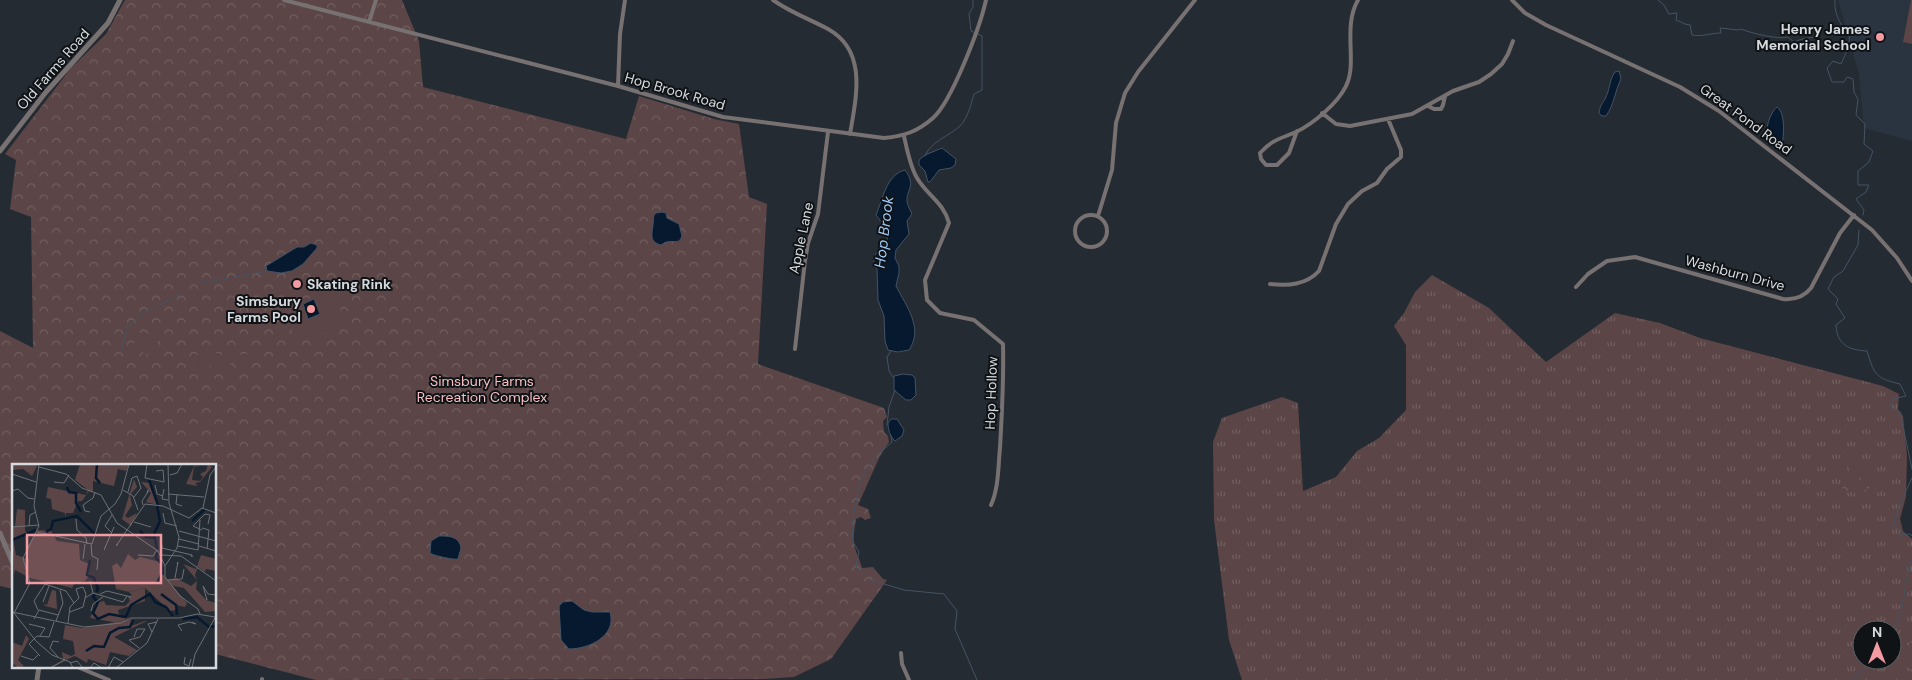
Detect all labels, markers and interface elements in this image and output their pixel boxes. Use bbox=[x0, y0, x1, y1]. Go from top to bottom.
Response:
place label: Henry James Memorial School bbox=[1756, 20, 1870, 54]
street label: Old Farms Road bbox=[13, 25, 93, 113]
marker: Henry James Memorial School bbox=[1874, 31, 1886, 43]
street label: Hop Brook Road bbox=[623, 68, 727, 114]
street label: Great Pond Road bbox=[1697, 80, 1795, 158]
water label: Hop Brook bbox=[870, 194, 898, 269]
street label: Apple Lane bbox=[785, 201, 817, 275]
street label: Washburn Drive bbox=[1683, 251, 1787, 295]
place label: Skating Rink bbox=[307, 275, 391, 293]
marker: Skating Rink bbox=[291, 278, 303, 290]
place label: Simsbury Farms Pool bbox=[227, 292, 302, 326]
marker: Simsbury Farms Pool bbox=[305, 303, 317, 315]
street label: Hop Hollow bbox=[981, 356, 1001, 430]
park label: Simsbury Farms Recreation Complex bbox=[417, 372, 547, 406]
inset map bbox=[12, 464, 216, 668]
north arrow bbox=[1852, 620, 1902, 670]
text: N bbox=[1872, 623, 1882, 641]

